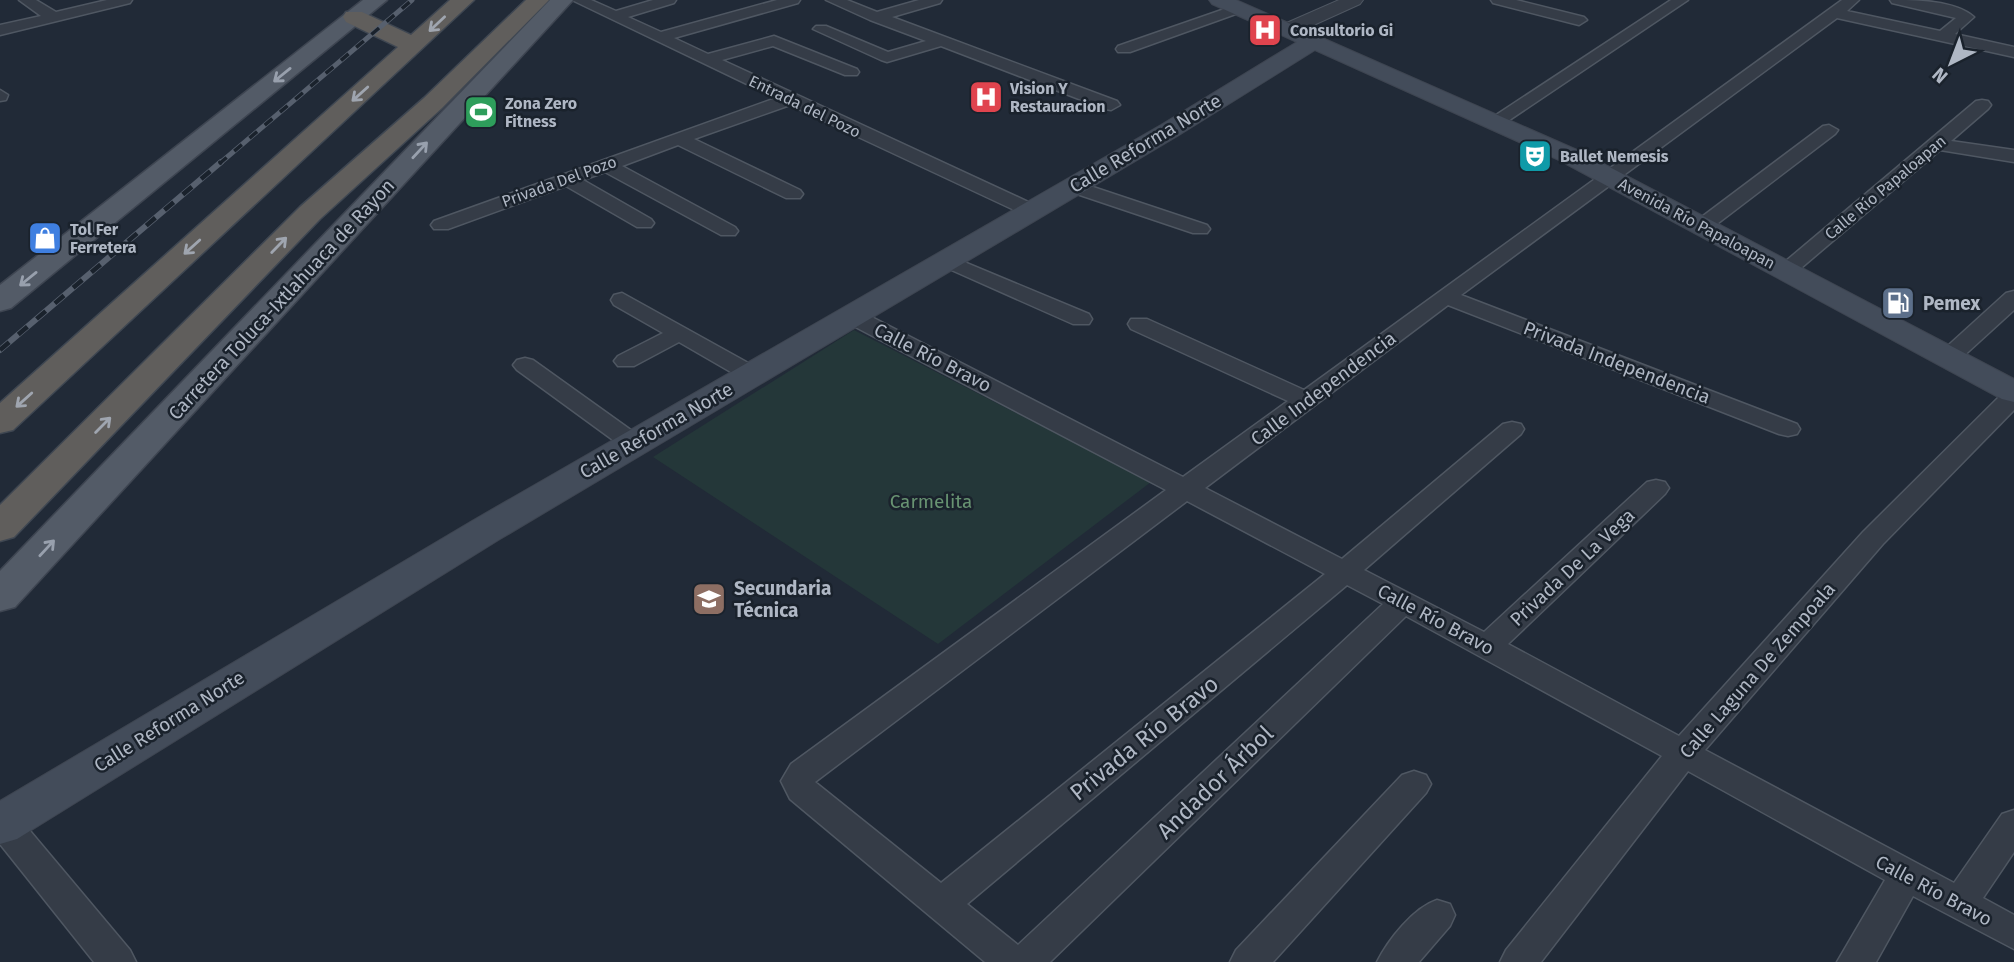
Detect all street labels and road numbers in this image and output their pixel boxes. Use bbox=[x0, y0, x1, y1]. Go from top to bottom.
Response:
street label: Entrada del Pozo bbox=[746, 71, 864, 142]
street label: Calle Reforma Norte bbox=[1065, 89, 1225, 198]
street label: Calle Río Papaloapan bbox=[1821, 131, 1950, 244]
street label: Privada Del Pozo bbox=[499, 152, 619, 211]
street label: Carretera Toluca-Ixtlahuaca de Rayon bbox=[163, 174, 399, 425]
street label: Avenida Río Papaloapan bbox=[1615, 174, 1778, 273]
street label: Privada Independencia bbox=[1520, 316, 1714, 409]
street label: Calle Río Bravo bbox=[870, 318, 995, 397]
street label: Calle Independencia bbox=[1246, 326, 1400, 451]
street label: Calle Reforma Norte bbox=[576, 377, 737, 484]
street label: Privada De La Vega bbox=[1505, 504, 1639, 631]
street label: Calle Laguna De Zempoala bbox=[1675, 578, 1840, 763]
street label: Calle Río Bravo bbox=[1374, 579, 1498, 660]
street label: Calle Reforma Norte bbox=[90, 666, 249, 777]
street label: Privada Río Bravo bbox=[1064, 670, 1224, 806]
street label: Andador Árbol bbox=[1150, 719, 1279, 845]
street label: Calle Río Bravo bbox=[1872, 850, 1996, 931]

